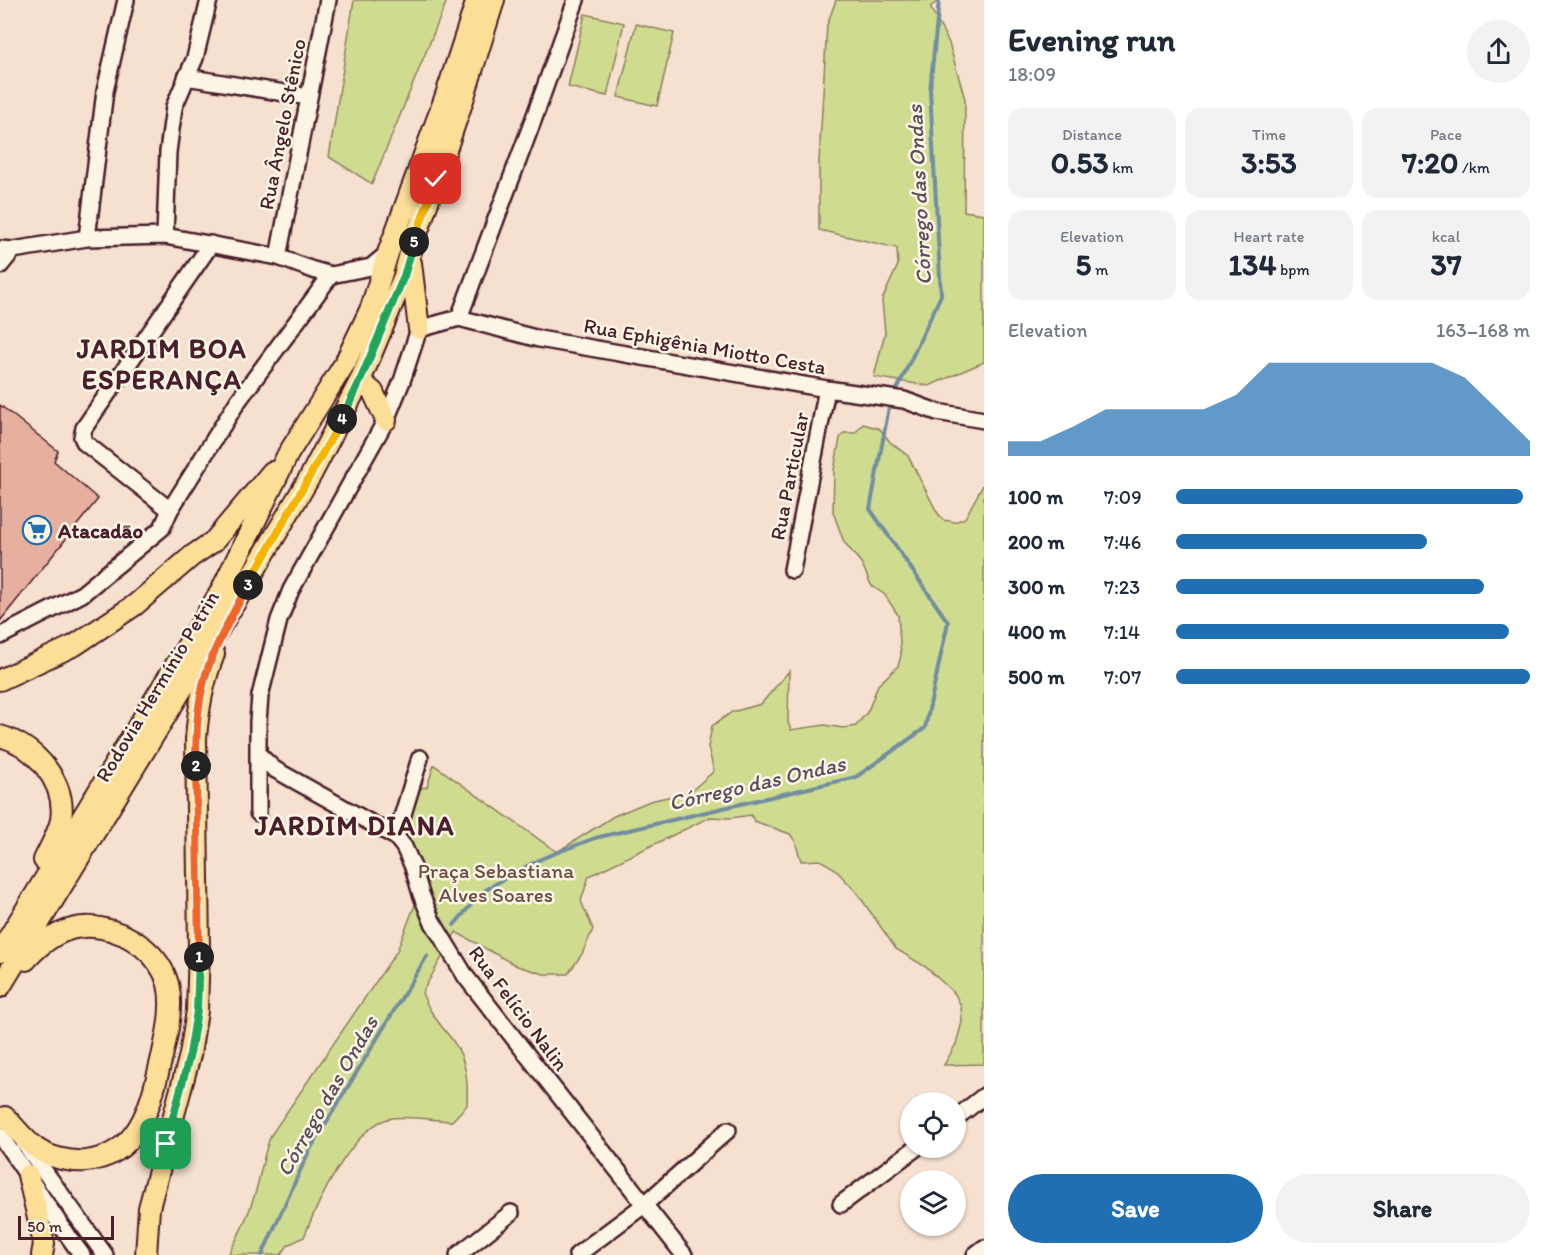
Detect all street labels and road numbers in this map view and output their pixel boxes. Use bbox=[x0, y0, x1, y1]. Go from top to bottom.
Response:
street label: Rua Ângelo Stênico bbox=[253, 36, 311, 212]
street label: Rua Ephigênia Miotto Cesta bbox=[582, 312, 828, 380]
street label: Rua Particular bbox=[764, 410, 814, 542]
street label: Rodovia Hermínio Petrin bbox=[90, 586, 224, 786]
street label: Rua Felício Nalin bbox=[464, 940, 574, 1076]

